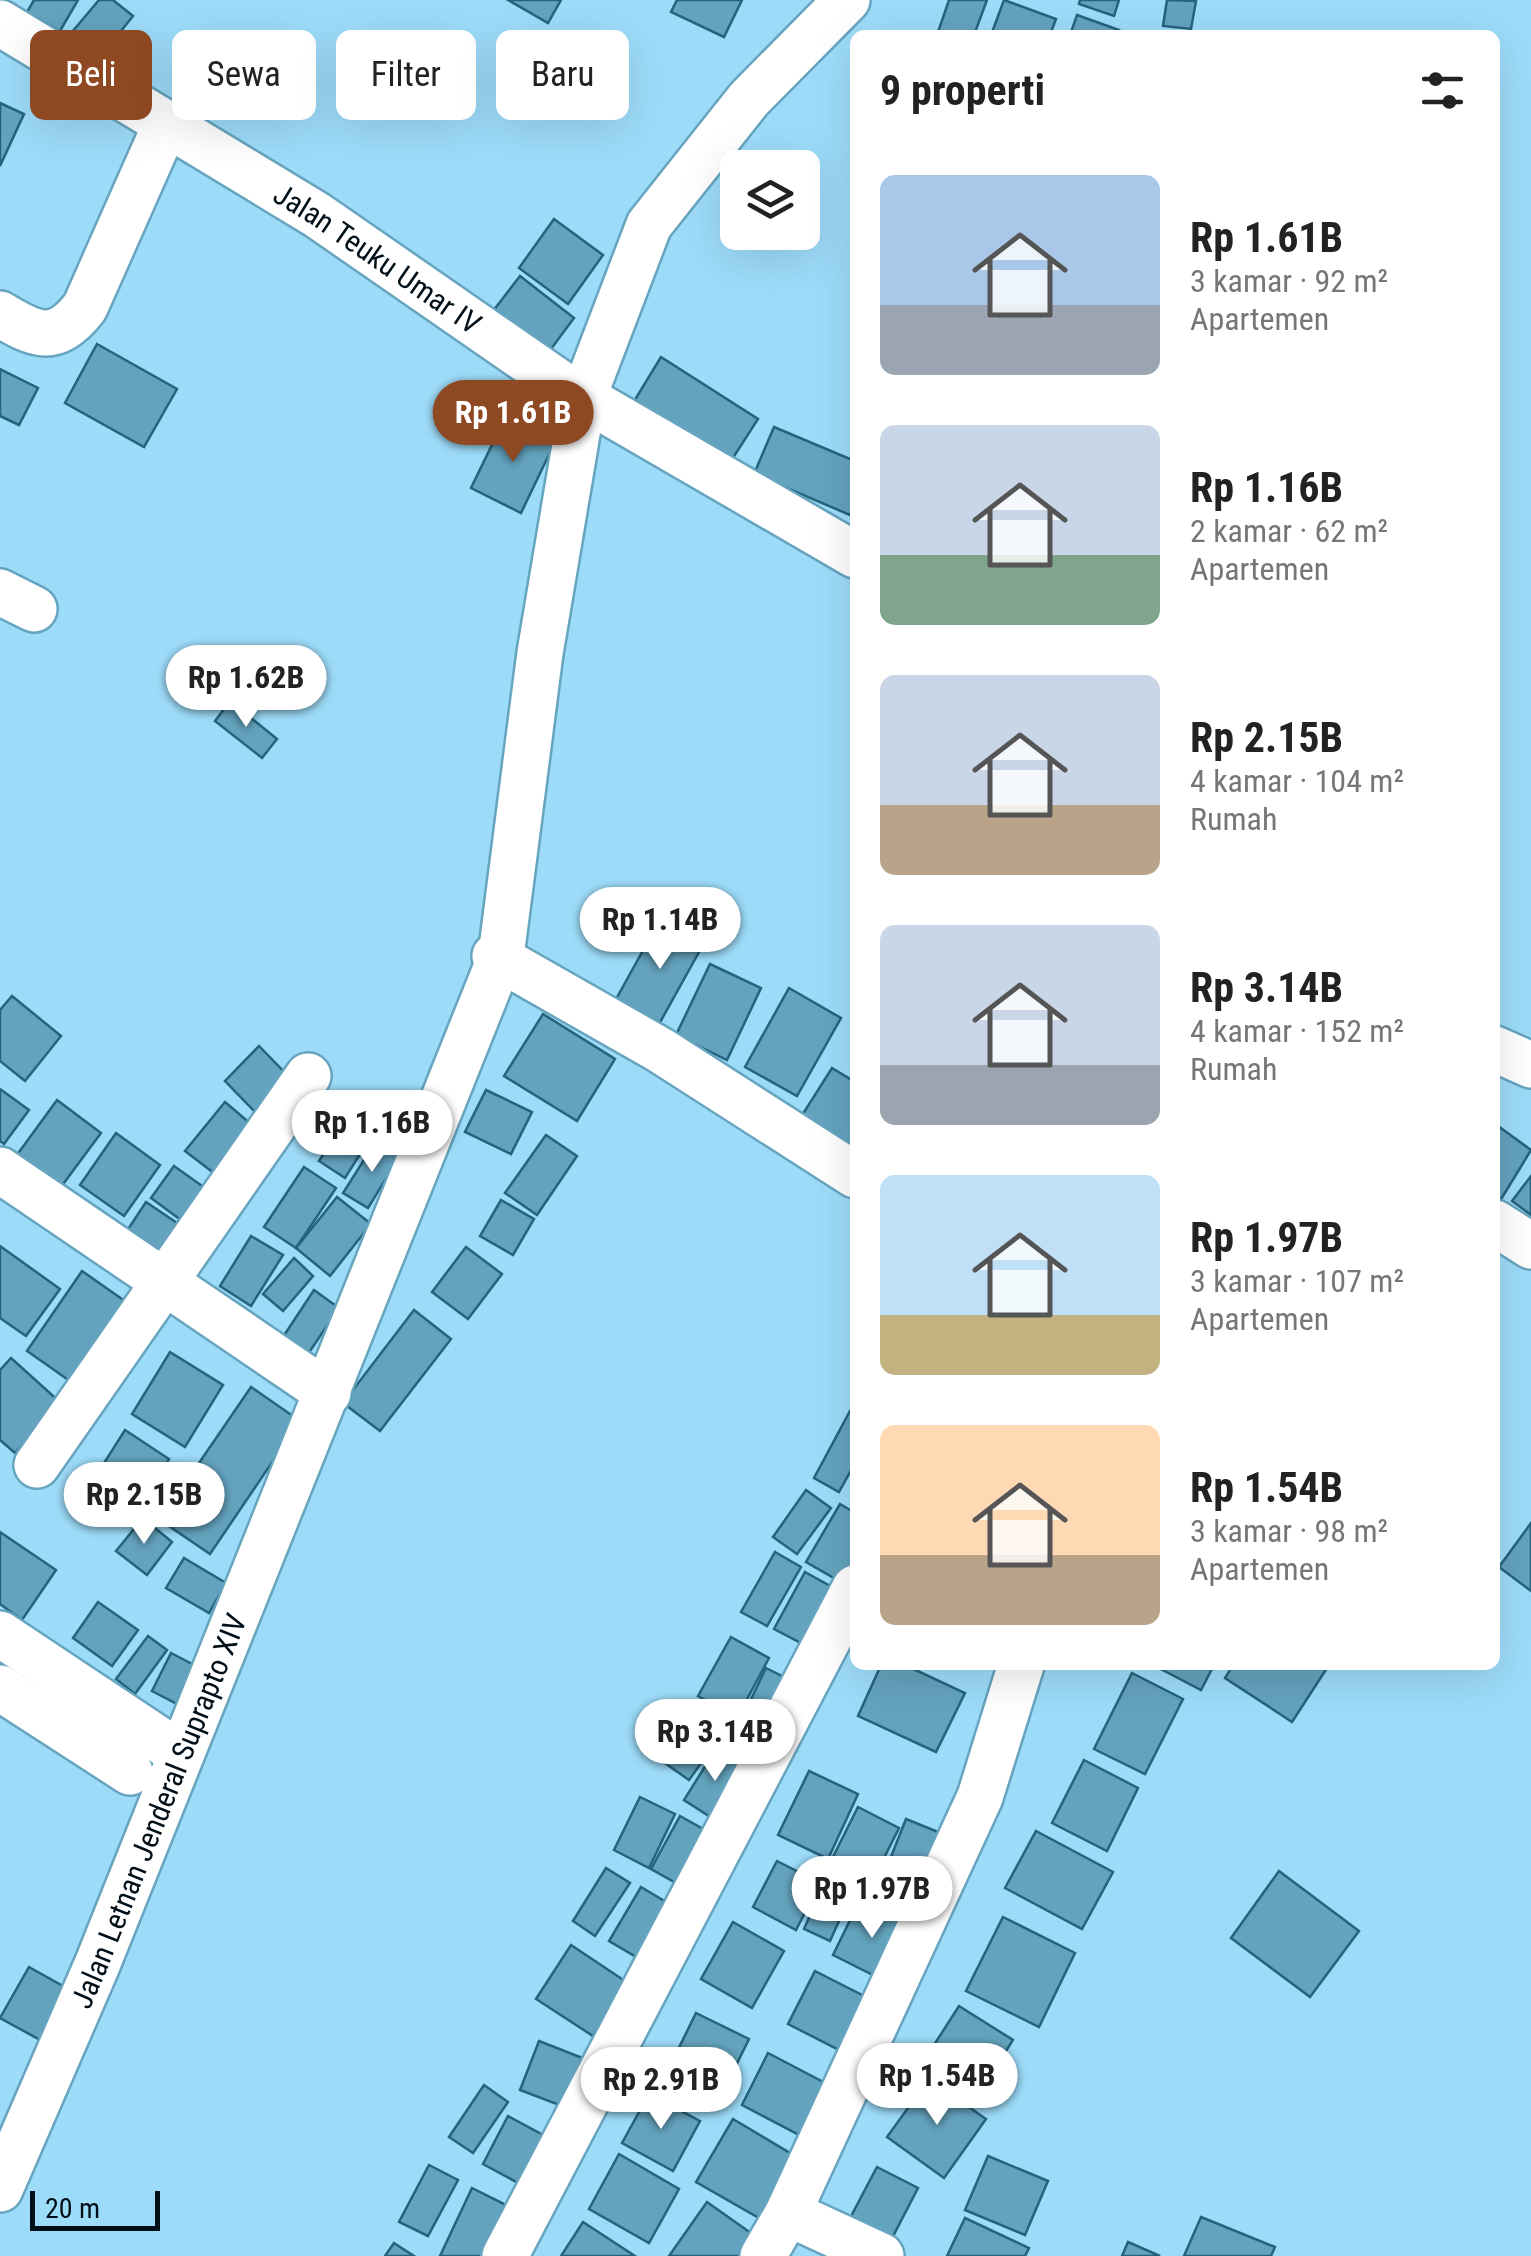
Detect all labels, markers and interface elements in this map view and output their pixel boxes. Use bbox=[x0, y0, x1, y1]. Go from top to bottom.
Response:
chip: Beli bbox=[30, 30, 152, 120]
chip: Sewa bbox=[172, 30, 316, 120]
chip: Filter bbox=[336, 30, 476, 120]
chip: Baru bbox=[496, 30, 629, 120]
icon: filters bbox=[1415, 63, 1470, 118]
text: 9 properti bbox=[880, 66, 1045, 115]
map controls bbox=[720, 150, 820, 250]
button: layers bbox=[720, 150, 820, 250]
street label: Jalan Teuku Umar IV bbox=[268, 176, 488, 341]
text: Rp 1.61B bbox=[1190, 213, 1343, 262]
icon: home bbox=[960, 215, 1080, 335]
text: 3 kamar · 92 m² bbox=[1190, 262, 1388, 300]
text: Apartemen bbox=[1190, 300, 1329, 338]
pin: Rp 1.61B bbox=[410, 380, 616, 465]
text: Rp 1.61B bbox=[455, 393, 571, 431]
text: Rp 1.16B bbox=[1190, 463, 1343, 512]
icon: home bbox=[960, 465, 1080, 585]
text: 2 kamar · 62 m² bbox=[1190, 512, 1388, 550]
text: Apartemen bbox=[1190, 550, 1329, 588]
pin: Rp 1.62B bbox=[143, 645, 349, 730]
text: Rp 1.62B bbox=[188, 658, 304, 696]
text: Rp 2.15B bbox=[1190, 713, 1343, 762]
icon: home bbox=[960, 715, 1080, 835]
text: 4 kamar · 104 m² bbox=[1190, 762, 1404, 800]
text: Rumah bbox=[1190, 800, 1277, 838]
pin: Rp 1.14B bbox=[557, 887, 763, 972]
text: Rp 1.14B bbox=[602, 900, 718, 938]
text: Rp 3.14B bbox=[1190, 963, 1343, 1012]
icon: home bbox=[960, 965, 1080, 1085]
text: 4 kamar · 152 m² bbox=[1190, 1012, 1404, 1050]
text: Rumah bbox=[1190, 1050, 1277, 1088]
pin: Rp 1.16B bbox=[269, 1090, 475, 1175]
text: Rp 1.16B bbox=[314, 1103, 430, 1141]
text: Rp 1.97B bbox=[1190, 1213, 1343, 1262]
icon: home bbox=[960, 1215, 1080, 1335]
text: 3 kamar · 107 m² bbox=[1190, 1262, 1404, 1300]
text: Apartemen bbox=[1190, 1300, 1329, 1338]
pin: Rp 2.15B bbox=[41, 1462, 247, 1547]
text: Rp 1.54B bbox=[1190, 1463, 1343, 1512]
icon: home bbox=[960, 1465, 1080, 1585]
text: Rp 2.15B bbox=[86, 1475, 202, 1513]
text: 3 kamar · 98 m² bbox=[1190, 1512, 1388, 1550]
text: Apartemen bbox=[1190, 1550, 1329, 1588]
street label: Jalan Letnan Jenderal Suprapto XIV bbox=[63, 1608, 253, 2013]
pin: Rp 3.14B bbox=[612, 1699, 818, 1784]
text: Rp 3.14B bbox=[657, 1712, 773, 1750]
pin: Rp 1.97B bbox=[769, 1856, 975, 1941]
text: Rp 1.97B bbox=[814, 1869, 930, 1907]
pin: Rp 1.54B bbox=[834, 2043, 1040, 2128]
pin: Rp 2.91B bbox=[558, 2047, 764, 2132]
text: Rp 1.54B bbox=[879, 2056, 995, 2094]
text: Rp 2.91B bbox=[603, 2060, 719, 2098]
scale bar bbox=[30, 2186, 160, 2230]
text: 20 m bbox=[45, 2192, 100, 2225]

